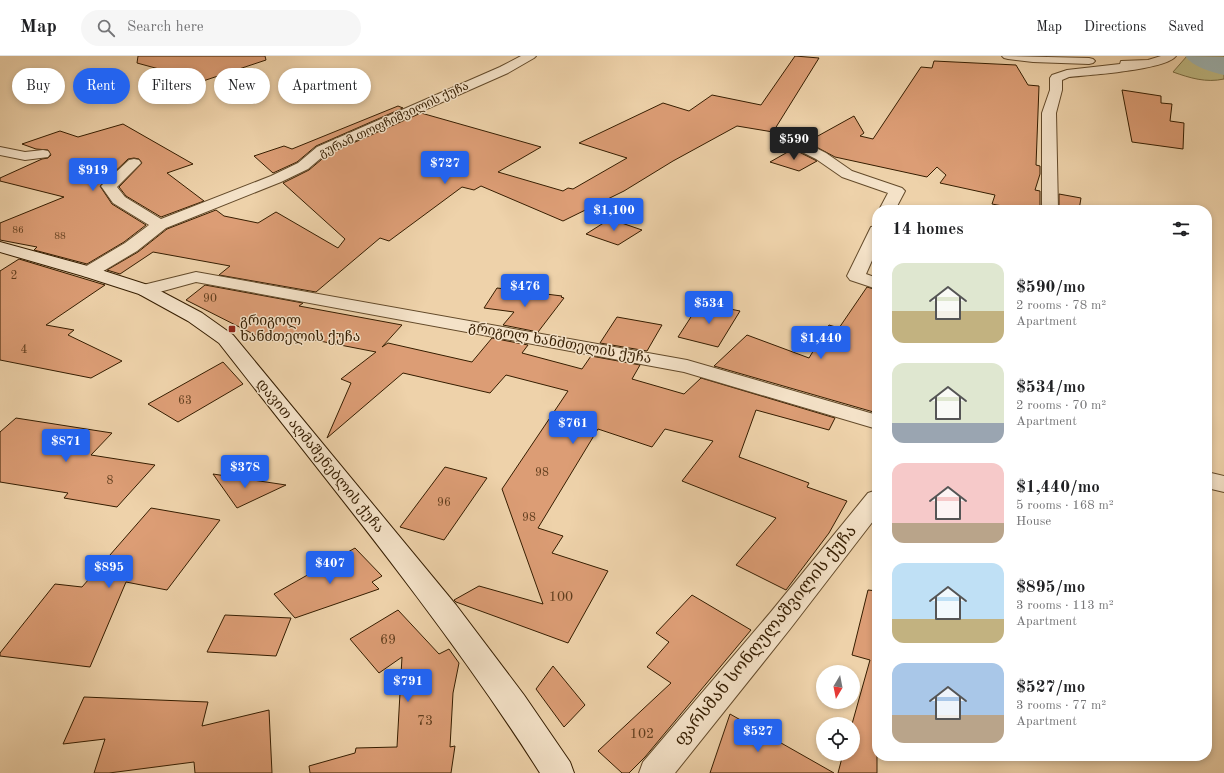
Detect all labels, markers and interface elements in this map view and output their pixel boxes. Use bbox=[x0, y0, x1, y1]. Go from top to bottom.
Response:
search box bbox=[81, 10, 361, 46]
icon: search bbox=[95, 17, 117, 39]
text: Map bbox=[20, 18, 57, 37]
text: Search here bbox=[127, 20, 204, 35]
text: Map bbox=[1036, 20, 1062, 34]
text: Directions bbox=[1084, 20, 1146, 34]
text: Saved bbox=[1168, 20, 1204, 34]
chip: Buy bbox=[12, 68, 65, 104]
chip: Rent bbox=[73, 68, 130, 104]
chip: Filters bbox=[138, 68, 206, 104]
chip: New bbox=[214, 68, 270, 104]
chip: Apartment bbox=[278, 68, 371, 104]
street label: გურამ თოფჩიშვილის ქუჩა bbox=[317, 79, 471, 160]
pin: $590 bbox=[770, 127, 818, 161]
text: $590 bbox=[779, 133, 809, 146]
pin: $727 bbox=[421, 151, 469, 185]
text: $727 bbox=[430, 157, 460, 170]
pin: $919 bbox=[69, 158, 117, 192]
text: $919 bbox=[78, 164, 108, 177]
pin: $1,100 bbox=[581, 198, 647, 232]
text: $1,100 bbox=[593, 204, 635, 217]
icon: filters bbox=[1170, 218, 1192, 240]
text: 14 homes bbox=[892, 221, 964, 238]
house number: 86 bbox=[12, 225, 24, 235]
house number: 88 bbox=[54, 231, 66, 241]
house number: 2 bbox=[11, 270, 17, 282]
pin: $476 bbox=[501, 274, 549, 308]
icon: home bbox=[924, 279, 972, 327]
text: $590/mo bbox=[1016, 279, 1085, 296]
text: $476 bbox=[510, 280, 540, 293]
pin: $534 bbox=[685, 291, 733, 325]
house number: 90 bbox=[203, 293, 217, 305]
text: $534 bbox=[694, 297, 724, 310]
text: 2 rooms · 78 m² bbox=[1016, 299, 1106, 312]
place label: გრიგოლ ხანძთელის ქუჩა bbox=[240, 314, 360, 345]
text: Apartment bbox=[1016, 315, 1077, 328]
street label: გრიგოლ ხანძთელის ქუჩა bbox=[467, 319, 653, 367]
marker: გრიგოლ ხანძთელის ქუჩა bbox=[227, 324, 237, 334]
pin: $1,440 bbox=[788, 326, 854, 360]
text: $1,440 bbox=[800, 332, 842, 345]
house number: 4 bbox=[21, 344, 28, 356]
street label: დავით აღმაშენებლის ქუჩა bbox=[253, 376, 387, 536]
icon: home bbox=[924, 379, 972, 427]
text: $534/mo bbox=[1016, 379, 1085, 396]
house number: 63 bbox=[178, 395, 192, 407]
text: 2 rooms · 70 m² bbox=[1016, 399, 1106, 412]
pin: $761 bbox=[549, 411, 597, 445]
text: Apartment bbox=[1016, 415, 1077, 428]
text: $761 bbox=[558, 417, 588, 430]
pin: $871 bbox=[42, 429, 90, 463]
text: $871 bbox=[51, 435, 81, 448]
pin: $378 bbox=[221, 455, 269, 489]
text: $378 bbox=[230, 461, 260, 474]
house number: 98 bbox=[535, 467, 549, 479]
house number: 8 bbox=[107, 475, 114, 487]
icon: home bbox=[924, 479, 972, 527]
text: $1,440/mo bbox=[1016, 479, 1100, 496]
house number: 96 bbox=[437, 497, 451, 509]
text: 5 rooms · 168 m² bbox=[1016, 499, 1114, 512]
house number: 98 bbox=[522, 512, 536, 524]
text: House bbox=[1016, 515, 1051, 528]
street label: ფარსმან სონღულაშვილის ქუჩა bbox=[672, 522, 860, 750]
pin: $407 bbox=[306, 551, 354, 585]
pin: $895 bbox=[85, 555, 133, 589]
text: $407 bbox=[315, 557, 345, 570]
text: $895 bbox=[94, 561, 124, 574]
icon: home bbox=[924, 579, 972, 627]
text: $895/mo bbox=[1016, 579, 1085, 596]
house number: 100 bbox=[549, 590, 573, 604]
text: 3 rooms · 113 m² bbox=[1016, 599, 1114, 612]
text: Apartment bbox=[1016, 615, 1077, 628]
house number: 69 bbox=[380, 633, 396, 647]
north arrow bbox=[816, 665, 860, 709]
map controls bbox=[816, 665, 860, 761]
pin: $791 bbox=[384, 669, 432, 703]
text: $791 bbox=[393, 675, 423, 688]
icon: home bbox=[924, 679, 972, 727]
text: $527/mo bbox=[1016, 679, 1085, 696]
text: 3 rooms · 77 m² bbox=[1016, 699, 1106, 712]
house number: 73 bbox=[417, 714, 433, 728]
text: Apartment bbox=[1016, 715, 1077, 728]
button: locate bbox=[816, 717, 860, 761]
pin: $527 bbox=[734, 719, 782, 753]
text: $527 bbox=[743, 725, 773, 738]
house number: 102 bbox=[630, 727, 654, 741]

